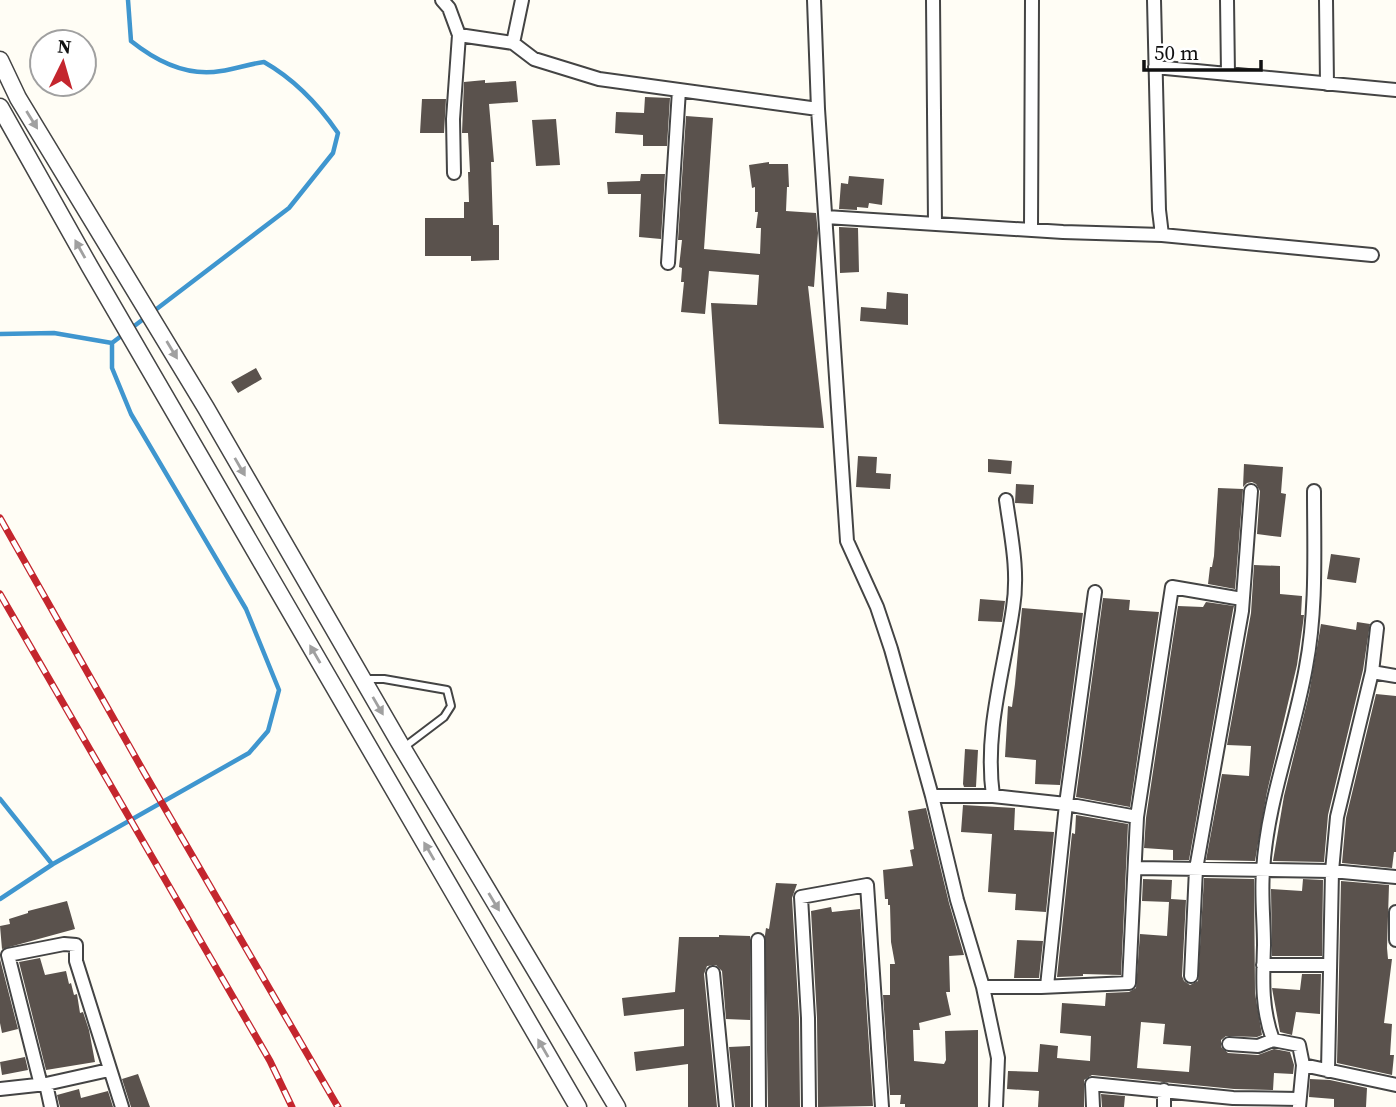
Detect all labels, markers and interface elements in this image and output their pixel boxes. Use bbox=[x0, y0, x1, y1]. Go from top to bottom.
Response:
north arrow bbox=[28, 28, 98, 98]
scale bar bbox=[1144, 28, 1261, 72]
text: N bbox=[56, 33, 73, 60]
text: 50 m bbox=[1154, 38, 1199, 67]
one-way arrow bbox=[25, 111, 38, 130]
one-way arrow bbox=[74, 239, 86, 258]
one-way arrow bbox=[166, 341, 178, 360]
one-way arrow bbox=[234, 457, 246, 476]
one-way arrow bbox=[309, 645, 321, 664]
one-way arrow bbox=[372, 697, 385, 716]
one-way arrow bbox=[423, 842, 435, 861]
one-way arrow bbox=[488, 893, 501, 912]
one-way arrow bbox=[538, 1038, 550, 1058]

